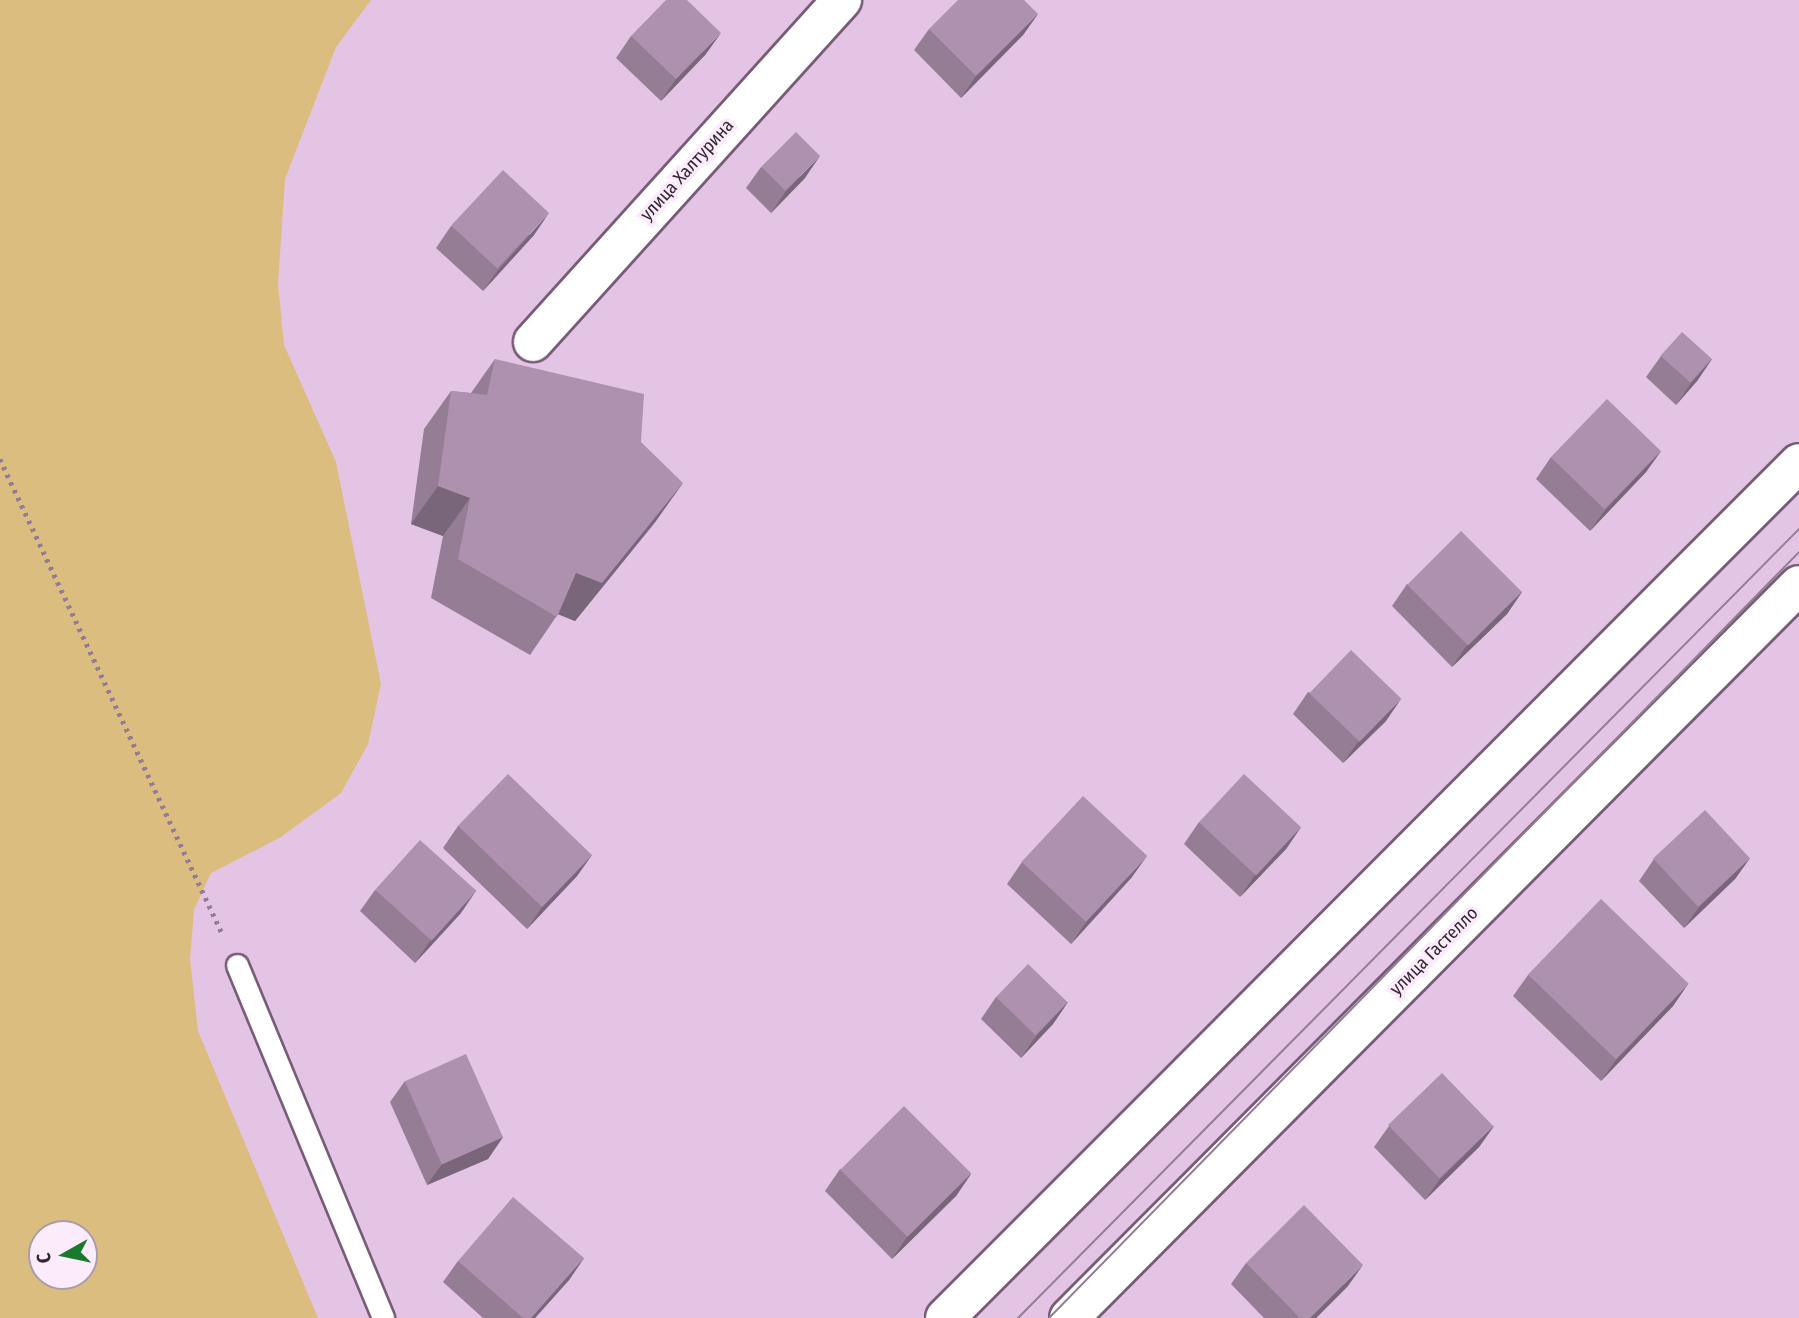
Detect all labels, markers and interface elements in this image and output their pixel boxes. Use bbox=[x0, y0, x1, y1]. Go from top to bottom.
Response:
street label: улица Халтурина bbox=[636, 115, 738, 225]
street label: улица Гастелло bbox=[1385, 902, 1483, 1000]
north arrow bbox=[28, 1220, 98, 1290]
text: С bbox=[32, 1251, 56, 1265]

